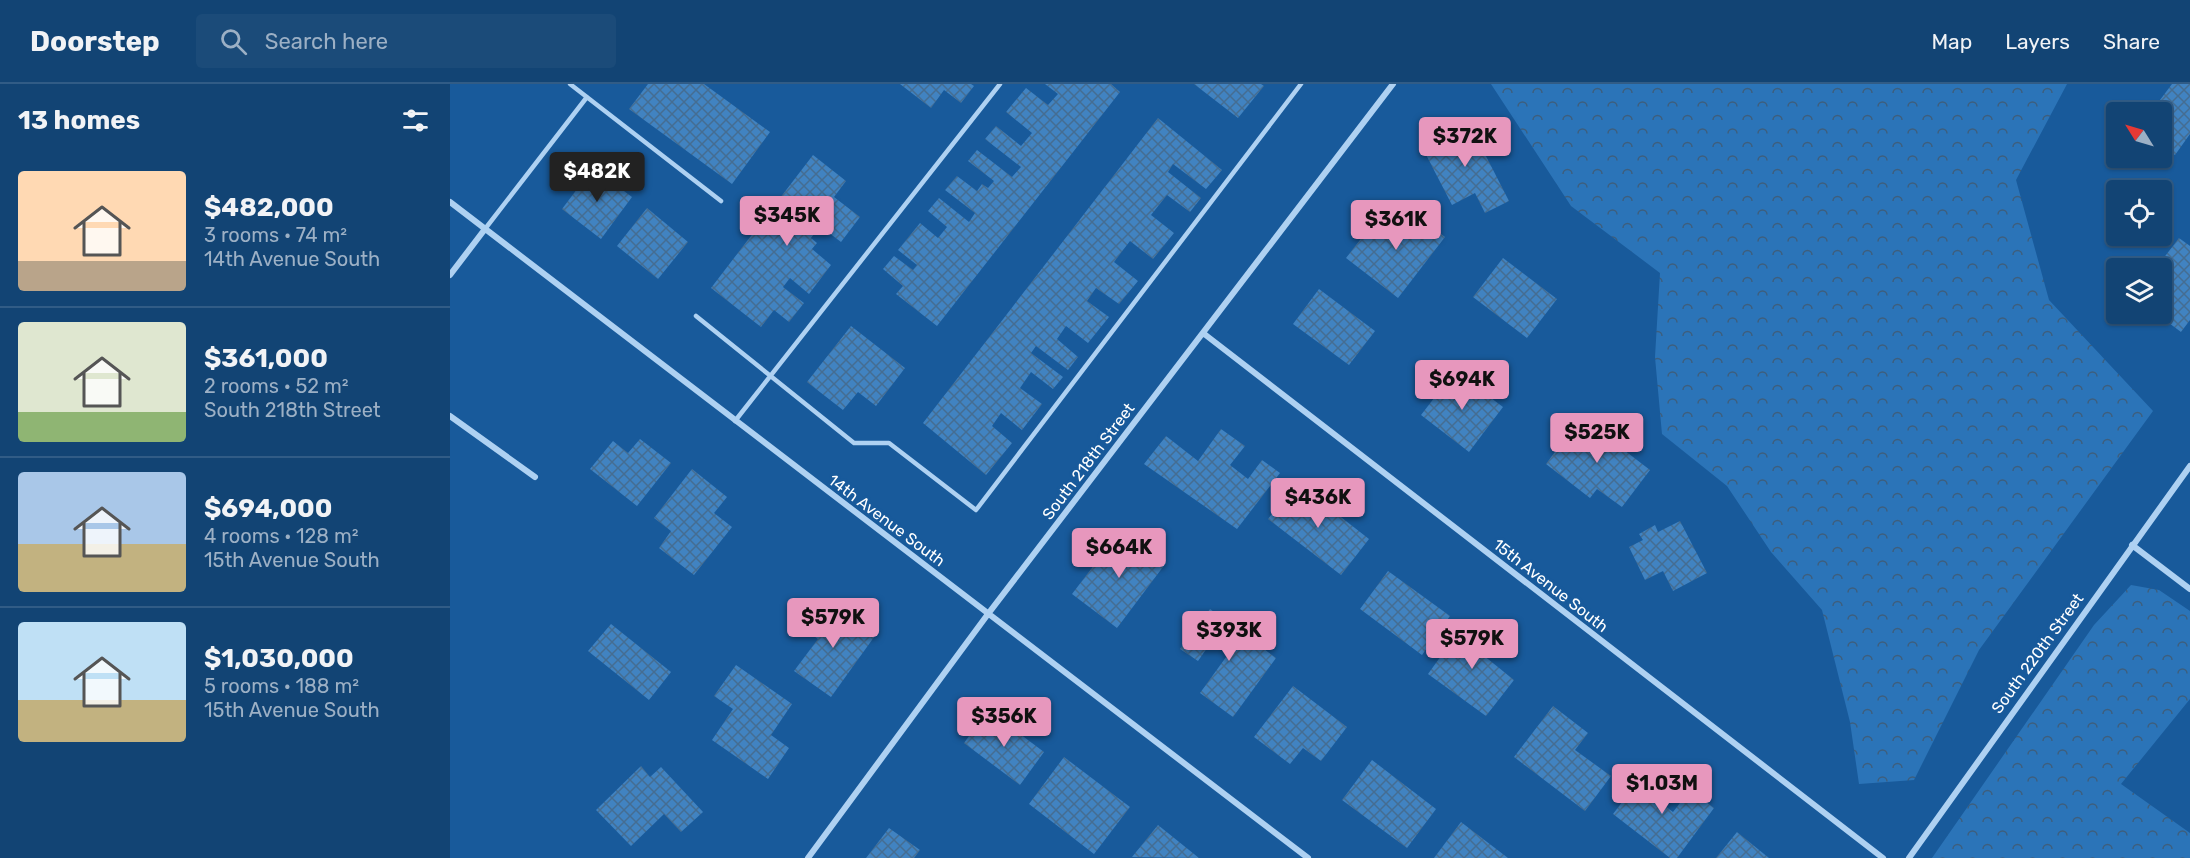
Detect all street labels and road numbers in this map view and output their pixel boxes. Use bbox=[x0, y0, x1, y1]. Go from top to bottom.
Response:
street label: South 218th Street bbox=[1038, 399, 1138, 523]
street label: 14th Avenue South bbox=[825, 470, 949, 570]
street label: 15th Avenue South bbox=[1489, 535, 1612, 636]
street label: South 220th Street bbox=[1987, 590, 2087, 717]

